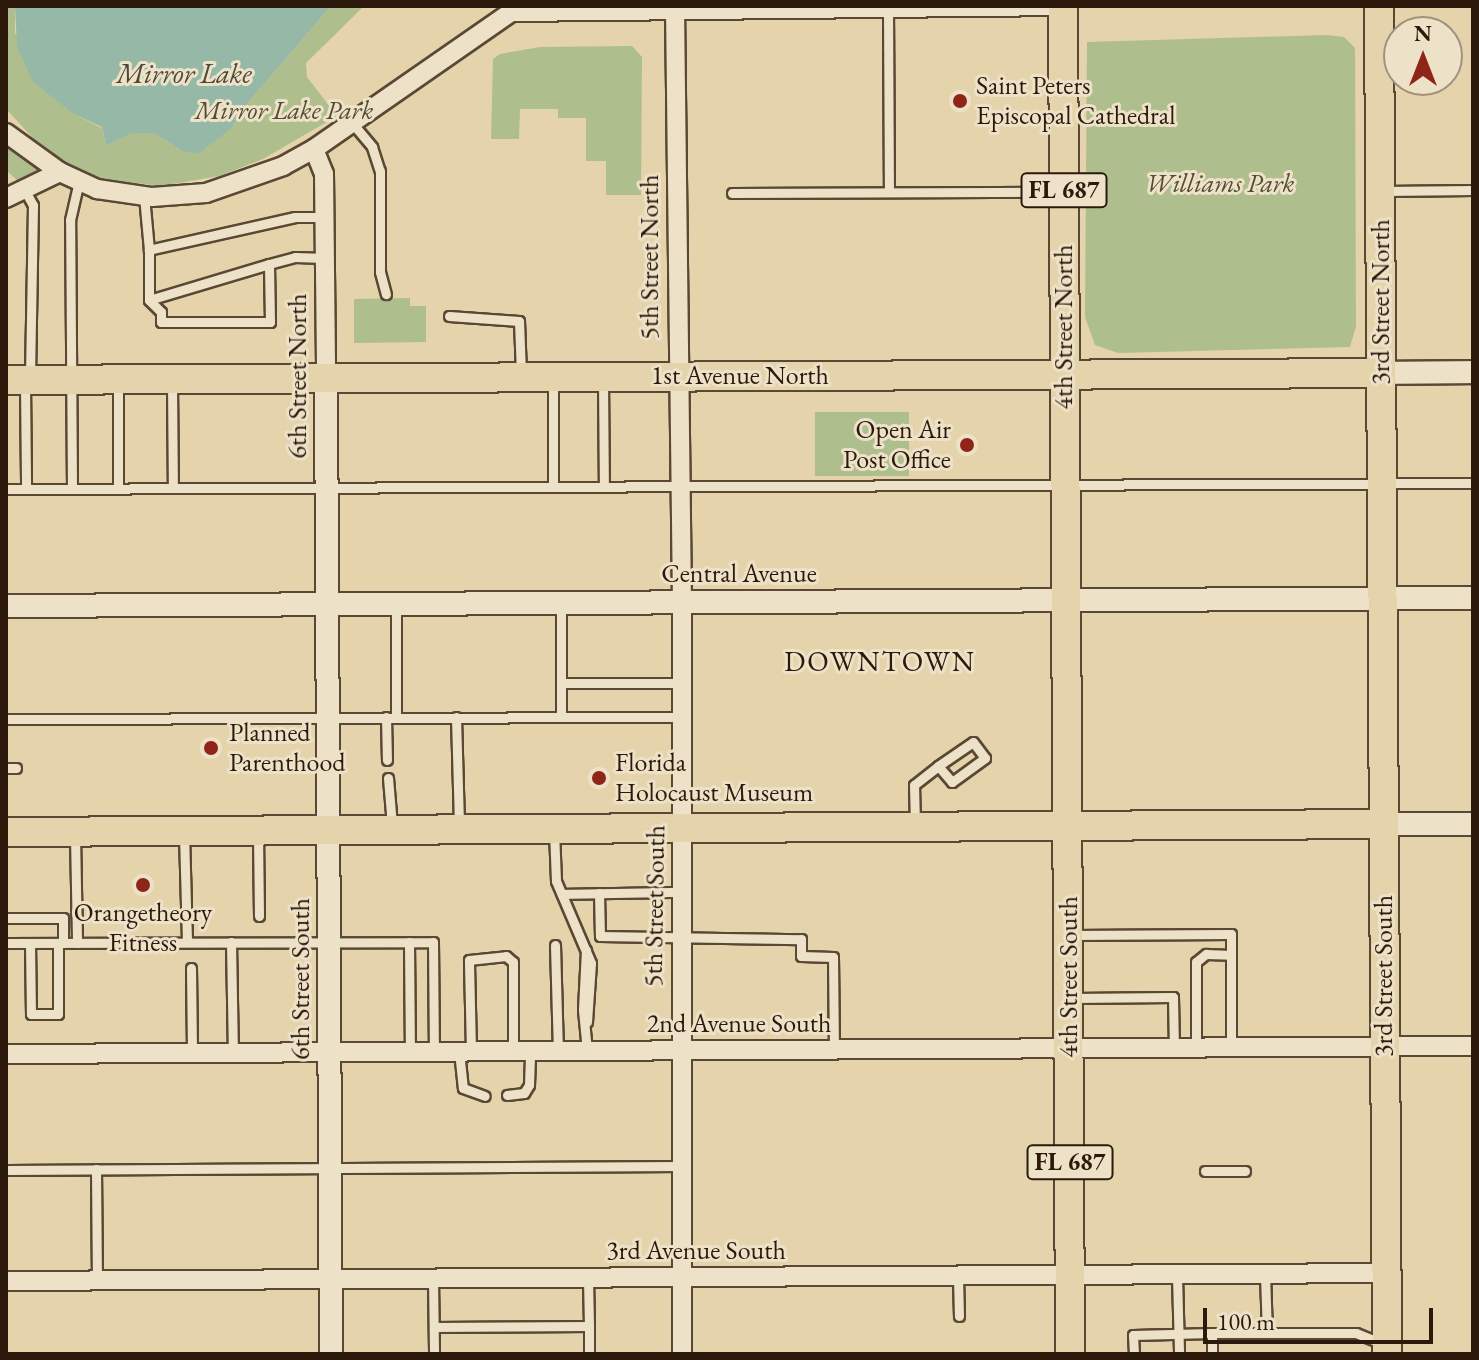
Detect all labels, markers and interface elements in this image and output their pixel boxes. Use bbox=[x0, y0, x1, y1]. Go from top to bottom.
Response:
north arrow bbox=[1383, 16, 1463, 96]
text: N bbox=[1414, 19, 1432, 48]
water label: Mirror Lake bbox=[116, 56, 252, 90]
place label: Saint Peters Episcopal Cathedral bbox=[976, 70, 1175, 132]
marker: Saint Peters Episcopal Cathedral bbox=[951, 92, 969, 110]
park label: Mirror Lake Park bbox=[195, 95, 373, 127]
park label: Williams Park bbox=[1146, 168, 1294, 200]
road number: FL 687 bbox=[1020, 170, 1108, 210]
street label: 5th Street North bbox=[634, 174, 666, 340]
street label: 3rd Street North bbox=[1365, 219, 1397, 385]
street label: 4th Street North bbox=[1048, 244, 1080, 410]
street label: 6th Street North bbox=[282, 293, 314, 459]
street label: 1st Avenue North bbox=[651, 360, 829, 392]
place label: Open Air Post Office bbox=[843, 414, 951, 476]
marker: Open Air Post Office bbox=[958, 436, 976, 454]
street label: Central Avenue bbox=[661, 558, 817, 590]
district label: DOWNTOWN bbox=[784, 644, 976, 678]
place label: Planned Parenthood bbox=[229, 717, 345, 778]
marker: Planned Parenthood bbox=[200, 737, 222, 759]
place label: Florida Holocaust Museum bbox=[615, 747, 813, 808]
marker: Florida Holocaust Museum bbox=[590, 769, 608, 787]
street label: 5th Street South bbox=[638, 825, 672, 987]
marker: Orangetheory Fitness bbox=[134, 876, 152, 894]
street label: 3rd Street South bbox=[1368, 895, 1400, 1057]
street label: 4th Street South bbox=[1053, 896, 1085, 1058]
place label: Orangetheory Fitness bbox=[74, 897, 212, 958]
street label: 6th Street South bbox=[285, 898, 317, 1060]
street label: 2nd Avenue South bbox=[647, 1008, 831, 1040]
road number: FL 687 bbox=[1026, 1142, 1114, 1182]
street label: 3rd Avenue South bbox=[606, 1235, 786, 1267]
scale bar bbox=[1207, 1292, 1437, 1342]
text: 100 m bbox=[1217, 1306, 1275, 1337]

